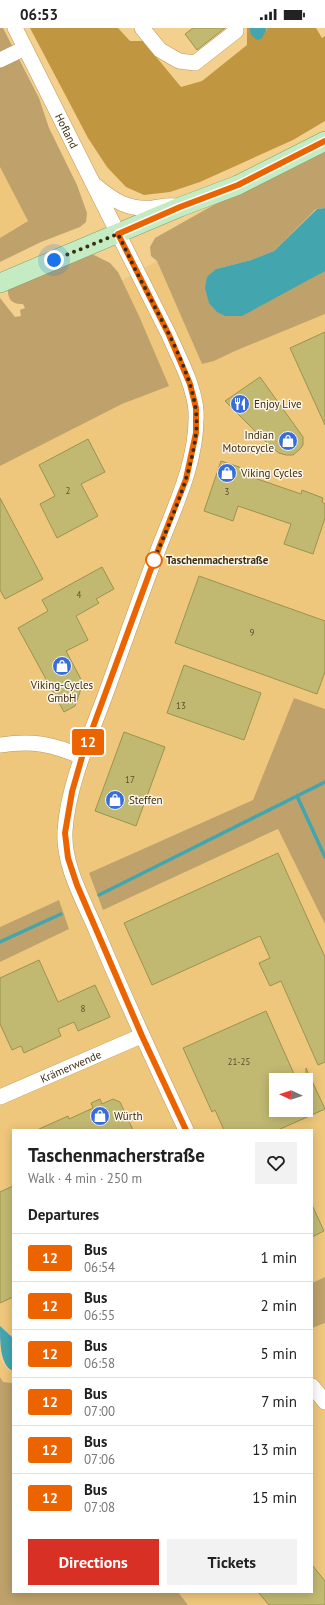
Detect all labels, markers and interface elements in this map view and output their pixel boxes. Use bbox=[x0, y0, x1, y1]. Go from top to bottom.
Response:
text: 06:53 bbox=[20, 5, 58, 24]
street label: Hofland bbox=[52, 111, 81, 151]
your location bbox=[44, 250, 64, 270]
restaurant icon: Enjoy Live bbox=[229, 393, 251, 415]
place label: Enjoy Live bbox=[254, 397, 302, 411]
place label: Indian Motorcycle bbox=[223, 428, 274, 455]
shop icon: Indian Motorcycle bbox=[277, 430, 299, 452]
shop icon: Viking Cycles bbox=[216, 462, 238, 484]
place label: Viking Cycles bbox=[240, 466, 303, 480]
house number: 2 bbox=[66, 485, 71, 496]
house number: 3 bbox=[225, 486, 230, 497]
marker: Taschenmacherstraße bbox=[145, 551, 163, 569]
place label: Taschenmacherstraße bbox=[166, 553, 269, 567]
house number: 4 bbox=[77, 589, 82, 600]
house number: 9 bbox=[250, 627, 255, 638]
shop icon: Viking-Cycles GmbH bbox=[51, 655, 73, 677]
place label: Viking-Cycles GmbH bbox=[30, 678, 94, 705]
house number: 13 bbox=[176, 700, 186, 711]
line badge: 12 bbox=[70, 729, 106, 755]
text: 12 bbox=[80, 733, 96, 751]
house number: 17 bbox=[125, 774, 135, 785]
shop icon: Steffen bbox=[104, 789, 126, 811]
place label: Steffen bbox=[129, 793, 163, 807]
house number: 8 bbox=[81, 1003, 86, 1014]
street label: Krämerwende bbox=[38, 1047, 104, 1086]
house number: 21-25 bbox=[228, 1056, 251, 1067]
north arrow bbox=[269, 1073, 313, 1117]
map controls bbox=[269, 1073, 313, 1117]
shop icon: Würth bbox=[89, 1105, 111, 1127]
place label: Würth bbox=[114, 1109, 143, 1123]
button: heart bbox=[255, 1142, 297, 1184]
text: Taschenmacherstraße bbox=[28, 1143, 205, 1167]
text: Walk · 4 min · 250 m bbox=[28, 1170, 142, 1187]
text: Departures bbox=[28, 1205, 99, 1224]
text: Bus bbox=[84, 1240, 107, 1259]
text: 1 min bbox=[260, 1248, 297, 1267]
text: 12 bbox=[42, 1249, 58, 1267]
text: 06:54 bbox=[84, 1259, 115, 1276]
text: Bus bbox=[84, 1288, 107, 1307]
text: 2 min bbox=[260, 1296, 297, 1315]
text: 12 bbox=[42, 1297, 58, 1315]
text: 06:55 bbox=[84, 1307, 115, 1324]
text: Bus bbox=[84, 1336, 107, 1355]
text: 5 min bbox=[260, 1344, 297, 1363]
text: 12 bbox=[42, 1345, 58, 1363]
text: 06:58 bbox=[84, 1355, 115, 1372]
text: Bus bbox=[84, 1384, 107, 1403]
text: 7 min bbox=[261, 1392, 297, 1411]
text: 12 bbox=[42, 1393, 58, 1411]
text: 07:00 bbox=[84, 1403, 115, 1420]
text: Bus bbox=[84, 1432, 107, 1451]
text: 13 min bbox=[252, 1440, 297, 1459]
text: 12 bbox=[42, 1441, 58, 1459]
text: 07:06 bbox=[84, 1451, 115, 1468]
text: Bus bbox=[84, 1480, 107, 1499]
text: 15 min bbox=[252, 1488, 297, 1507]
text: 12 bbox=[42, 1489, 58, 1507]
text: 07:08 bbox=[84, 1499, 115, 1516]
button: Directions bbox=[28, 1539, 159, 1585]
button: Tickets bbox=[167, 1539, 297, 1585]

